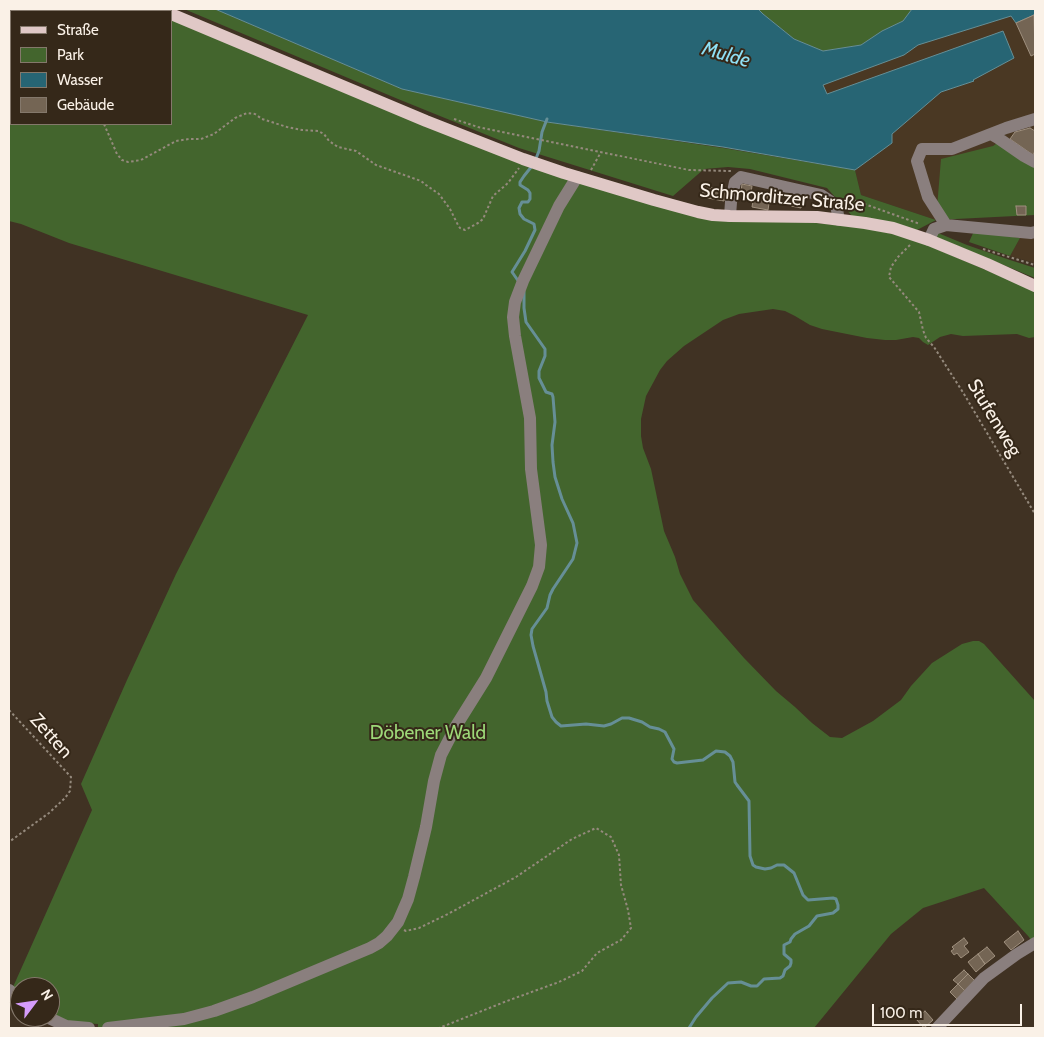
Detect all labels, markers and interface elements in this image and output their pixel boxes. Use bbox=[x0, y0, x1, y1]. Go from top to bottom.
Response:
legend bbox=[10, 10, 172, 125]
text: Straße bbox=[57, 21, 99, 39]
water label: Mulde bbox=[699, 37, 753, 73]
text: Park bbox=[57, 46, 84, 64]
text: Wasser bbox=[57, 71, 103, 89]
text: Gebäude bbox=[57, 96, 114, 114]
street label: Schmorditzer Straße bbox=[699, 179, 865, 217]
street label: Stufenweg bbox=[962, 375, 1026, 461]
street label: Zetten bbox=[25, 709, 77, 763]
park label: Döbener Wald bbox=[370, 722, 486, 744]
north arrow bbox=[10, 977, 60, 1027]
text: N bbox=[37, 986, 57, 1004]
scale bar bbox=[874, 994, 1024, 1026]
text: 100 m bbox=[880, 1004, 922, 1022]

